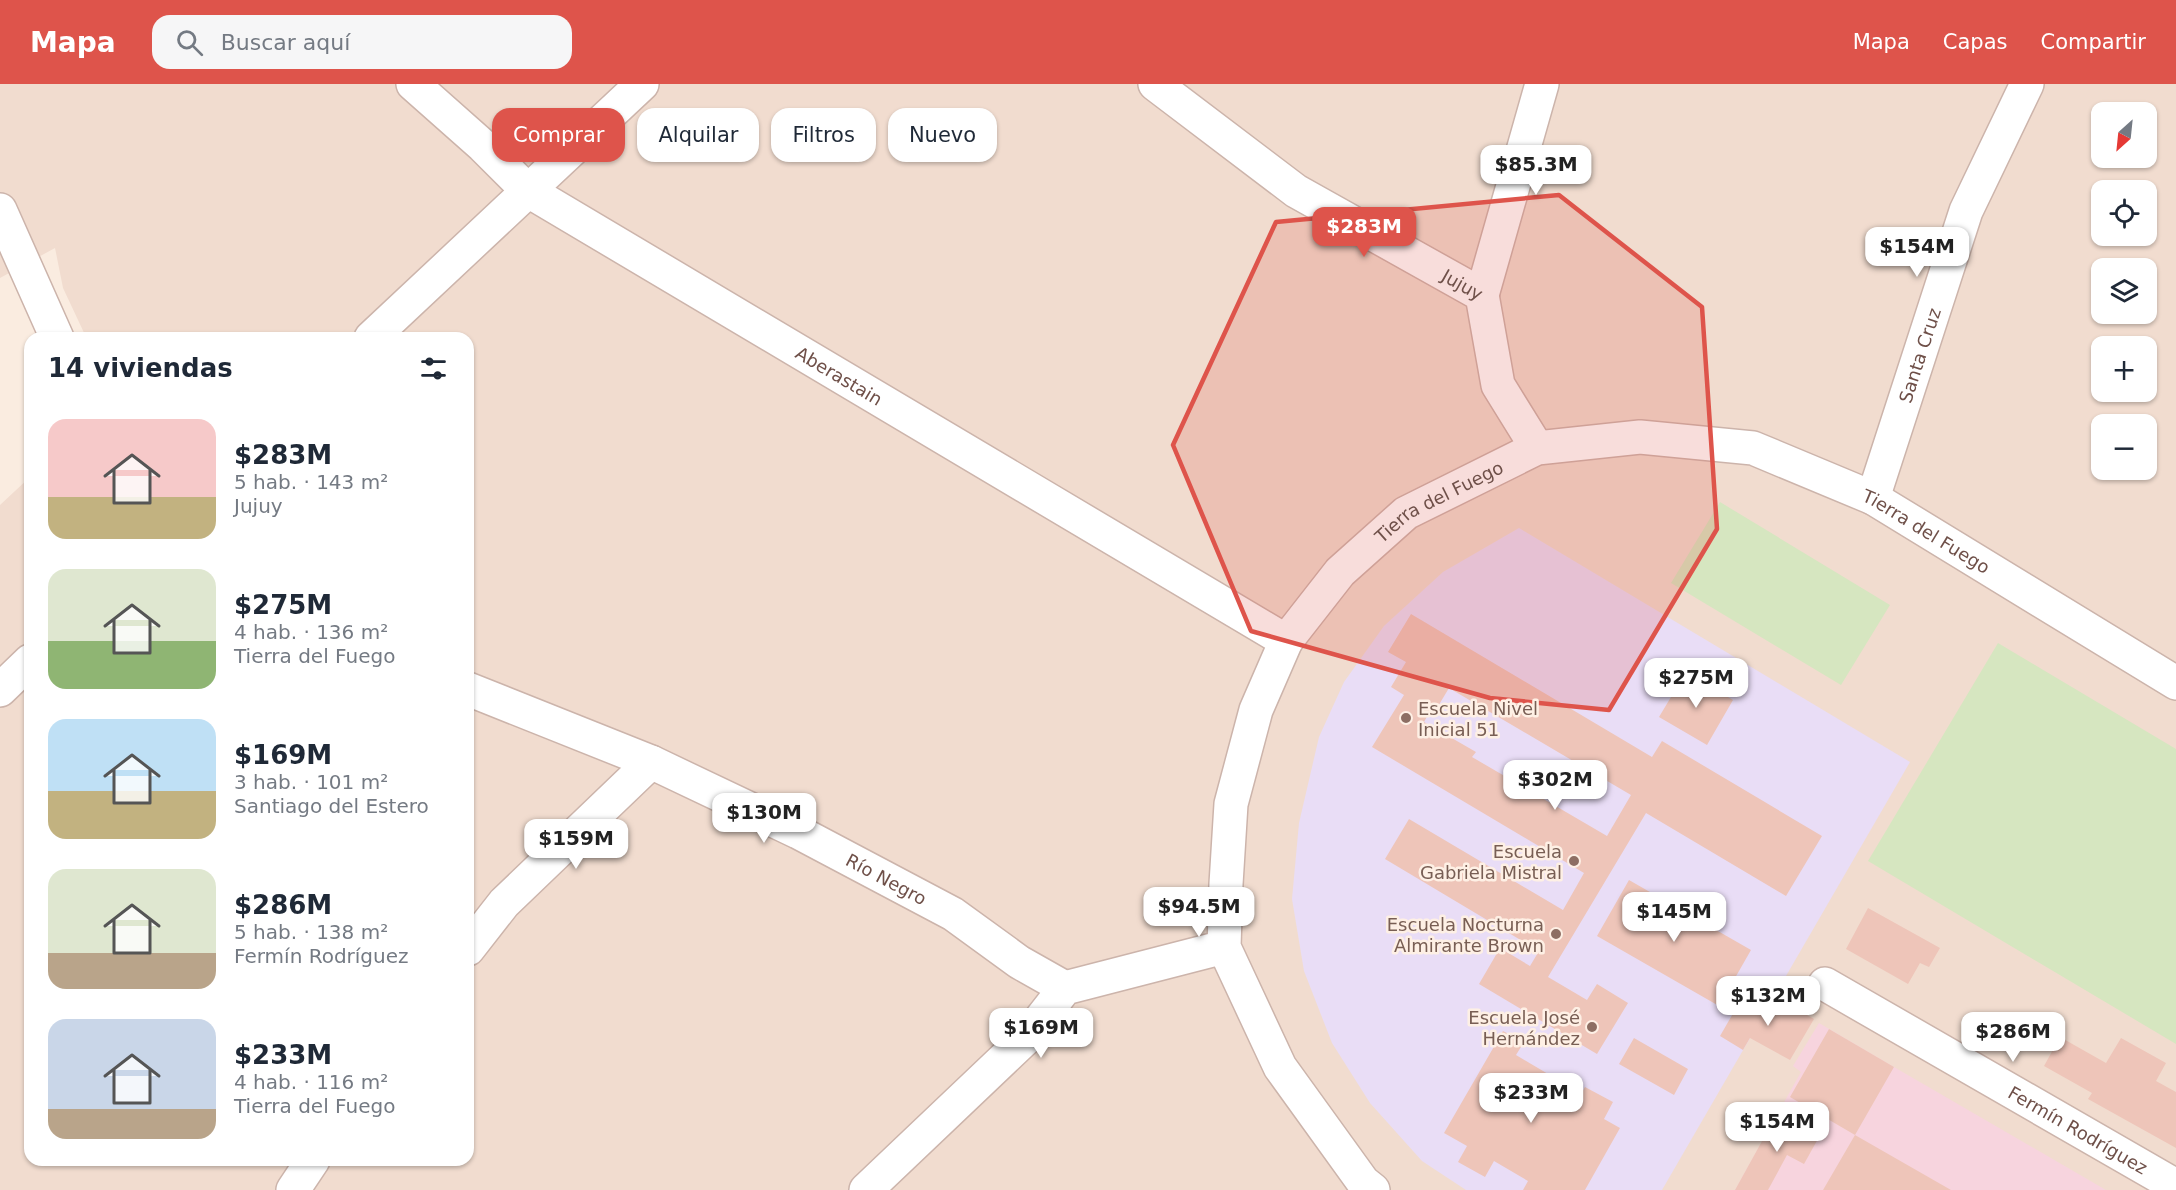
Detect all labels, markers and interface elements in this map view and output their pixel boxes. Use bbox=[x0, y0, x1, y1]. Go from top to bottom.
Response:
search box bbox=[152, 15, 572, 69]
text: Mapa bbox=[30, 26, 116, 59]
icon: search bbox=[173, 26, 206, 59]
text: Buscar aquí bbox=[221, 30, 350, 55]
text: Mapa bbox=[1853, 30, 1910, 54]
text: Capas bbox=[1943, 30, 2007, 54]
text: Compartir bbox=[2040, 30, 2146, 54]
north arrow bbox=[2091, 102, 2157, 168]
map controls bbox=[2091, 102, 2157, 480]
chip: Comprar bbox=[492, 108, 625, 162]
chip: Alquilar bbox=[637, 108, 759, 162]
chip: Filtros bbox=[771, 108, 876, 162]
chip: Nuevo bbox=[888, 108, 997, 162]
pin: $85.3M bbox=[1487, 145, 1585, 196]
text: $85.3M bbox=[1494, 152, 1578, 176]
button: locate bbox=[2091, 180, 2157, 246]
pin: $283M bbox=[1322, 207, 1406, 258]
text: $283M bbox=[1326, 214, 1402, 238]
pin: $154M bbox=[1875, 227, 1959, 278]
text: $154M bbox=[1879, 234, 1955, 258]
button: layers bbox=[2091, 258, 2157, 324]
street label: Jujuy bbox=[1438, 264, 1487, 304]
street label: Santa Cruz bbox=[1894, 305, 1944, 405]
button: + bbox=[2091, 336, 2157, 402]
street label: Aberastain bbox=[792, 342, 886, 409]
icon: filters bbox=[417, 352, 450, 385]
text: 14 viviendas bbox=[48, 353, 233, 383]
button: − bbox=[2091, 414, 2157, 480]
text: $283M bbox=[234, 440, 332, 470]
icon: home bbox=[96, 443, 168, 515]
street label: Tierra del Fuego bbox=[1369, 456, 1506, 547]
text: 5 hab. · 143 m² bbox=[234, 470, 388, 494]
street label: Tierra del Fuego bbox=[1859, 484, 1994, 578]
text: Jujuy bbox=[234, 494, 283, 518]
text: $275M bbox=[234, 590, 332, 620]
icon: home bbox=[96, 593, 168, 665]
text: 4 hab. · 136 m² bbox=[234, 620, 388, 644]
text: Tierra del Fuego bbox=[234, 644, 395, 668]
pin: $275M bbox=[1654, 658, 1738, 709]
text: $275M bbox=[1658, 665, 1734, 689]
place label: Escuela Nivel Inicial 51 bbox=[1418, 698, 1538, 740]
marker: Escuela Nivel Inicial 51 bbox=[1399, 711, 1413, 725]
text: $169M bbox=[234, 740, 332, 770]
icon: home bbox=[96, 743, 168, 815]
pin: $302M bbox=[1513, 760, 1597, 811]
text: $302M bbox=[1517, 767, 1593, 791]
text: 3 hab. · 101 m² bbox=[234, 770, 388, 794]
pin: $130M bbox=[722, 793, 806, 844]
text: Santiago del Estero bbox=[234, 794, 429, 818]
text: $130M bbox=[726, 800, 802, 824]
pin: $159M bbox=[534, 819, 618, 870]
text: $159M bbox=[538, 826, 614, 850]
place label: Escuela Gabriela Mistral bbox=[1420, 841, 1562, 883]
street label: Río Negro bbox=[843, 849, 930, 909]
marker: Escuela Gabriela Mistral bbox=[1567, 854, 1581, 868]
pin: $94.5M bbox=[1150, 887, 1248, 938]
text: $286M bbox=[234, 890, 332, 920]
pin: $145M bbox=[1632, 892, 1716, 943]
icon: home bbox=[96, 893, 168, 965]
text: $94.5M bbox=[1157, 894, 1241, 918]
text: $145M bbox=[1636, 899, 1712, 923]
place label: Escuela Nocturna Almirante Brown bbox=[1387, 914, 1544, 956]
text: 5 hab. · 138 m² bbox=[234, 920, 388, 944]
marker: Escuela Nocturna Almirante Brown bbox=[1549, 927, 1563, 941]
text: Fermín Rodríguez bbox=[234, 944, 409, 968]
pin: $132M bbox=[1726, 976, 1810, 1027]
text: $132M bbox=[1730, 983, 1806, 1007]
place label: Escuela José Hernández bbox=[1468, 1007, 1580, 1049]
pin: $169M bbox=[999, 1008, 1083, 1059]
pin: $286M bbox=[1971, 1012, 2055, 1063]
text: $169M bbox=[1003, 1015, 1079, 1039]
text: $286M bbox=[1975, 1019, 2051, 1043]
marker: Escuela José Hernández bbox=[1585, 1020, 1599, 1034]
text: $233M bbox=[234, 1040, 332, 1070]
icon: home bbox=[96, 1043, 168, 1115]
text: 4 hab. · 116 m² bbox=[234, 1070, 388, 1094]
pin: $233M bbox=[1489, 1073, 1573, 1124]
text: $233M bbox=[1493, 1080, 1569, 1104]
street label: Fermín Rodríguez bbox=[2005, 1081, 2151, 1178]
text: Tierra del Fuego bbox=[234, 1094, 395, 1118]
pin: $154M bbox=[1735, 1102, 1819, 1153]
text: $154M bbox=[1739, 1109, 1815, 1133]

